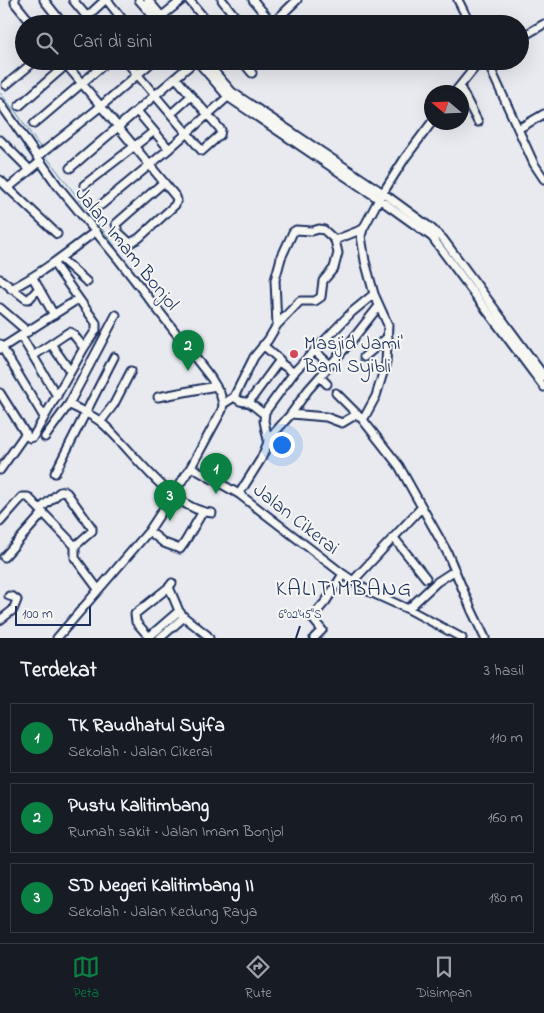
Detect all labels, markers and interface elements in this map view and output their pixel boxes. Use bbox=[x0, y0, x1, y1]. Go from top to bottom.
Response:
search box bbox=[15, 15, 529, 70]
icon: search bbox=[33, 29, 61, 57]
text: Cari di sini bbox=[73, 29, 152, 56]
north arrow bbox=[424, 85, 469, 130]
street label: Jalan Imam Bonjol bbox=[67, 181, 185, 318]
pin: 2 bbox=[172, 330, 204, 371]
place label: Masjid Jami' Bani Syibli bbox=[303, 330, 403, 382]
marker: Masjid Jami' Bani Syibli bbox=[288, 348, 300, 360]
your location bbox=[269, 432, 295, 458]
pin: 1 bbox=[200, 453, 232, 494]
street label: Jalan Cikerai bbox=[246, 477, 345, 563]
pin: 3 bbox=[154, 480, 186, 521]
district label: KALITIMBANG bbox=[276, 574, 412, 606]
scale bar bbox=[15, 603, 91, 626]
text: 100 m bbox=[22, 604, 53, 625]
text: 6°02'45"S bbox=[278, 606, 322, 624]
text: Terdekat bbox=[20, 656, 97, 686]
text: 3 hasil bbox=[483, 659, 524, 683]
text: TK Raudhatul Syifa bbox=[68, 713, 225, 740]
text: 1 bbox=[34, 726, 40, 750]
text: 110 m bbox=[489, 726, 523, 750]
text: Sekolah · Jalan Cikerai bbox=[68, 740, 213, 764]
text: Pustu Kalitimbang bbox=[68, 793, 209, 820]
text: 2 bbox=[33, 806, 41, 830]
text: 160 m bbox=[488, 806, 523, 830]
text: Rumah sakit · Jalan Imam Bonjol bbox=[68, 820, 284, 844]
text: SD Negeri Kalitimbang II bbox=[68, 873, 254, 900]
text: 3 bbox=[34, 886, 40, 910]
text: 180 m bbox=[489, 886, 523, 910]
text: Sekolah · Jalan Kedung Raya bbox=[68, 900, 257, 924]
tab: Peta bbox=[72, 953, 100, 1004]
tab: Rute bbox=[244, 953, 272, 1004]
tab: Disimpan bbox=[417, 953, 472, 1004]

